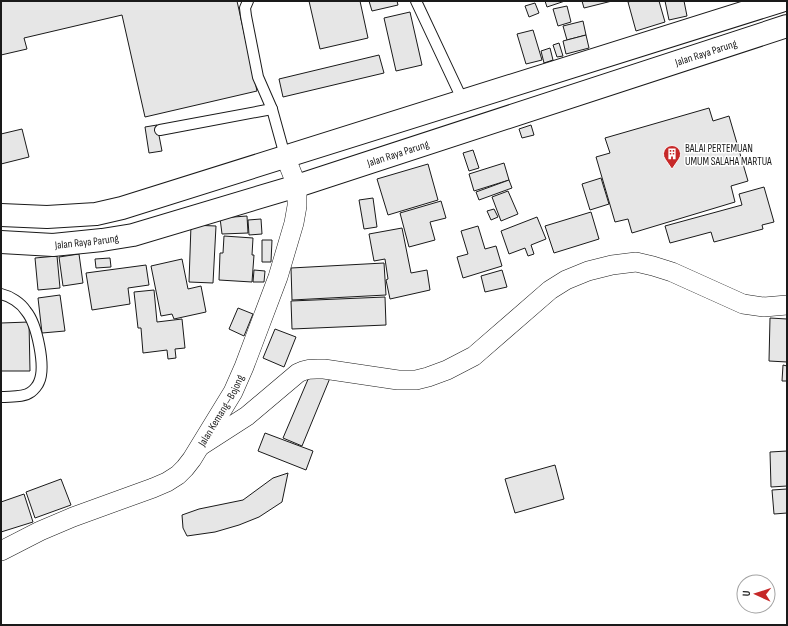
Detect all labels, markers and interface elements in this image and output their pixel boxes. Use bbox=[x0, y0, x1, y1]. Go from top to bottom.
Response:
street label: Jalan Raya Parung bbox=[672, 36, 739, 69]
street label: Jalan Raya Parung bbox=[364, 137, 431, 170]
place label: BALAI PERTEMUAN UMUM SALAHA MARTUA bbox=[685, 142, 772, 168]
building icon: BALAI PERTEMUAN UMUM SALAHA MARTUA bbox=[662, 144, 682, 169]
street label: Jalan Raya Parung bbox=[53, 231, 120, 251]
street label: Jalan Kemang–Bojong bbox=[195, 372, 247, 449]
north arrow bbox=[736, 574, 776, 614]
text: U bbox=[740, 590, 753, 597]

